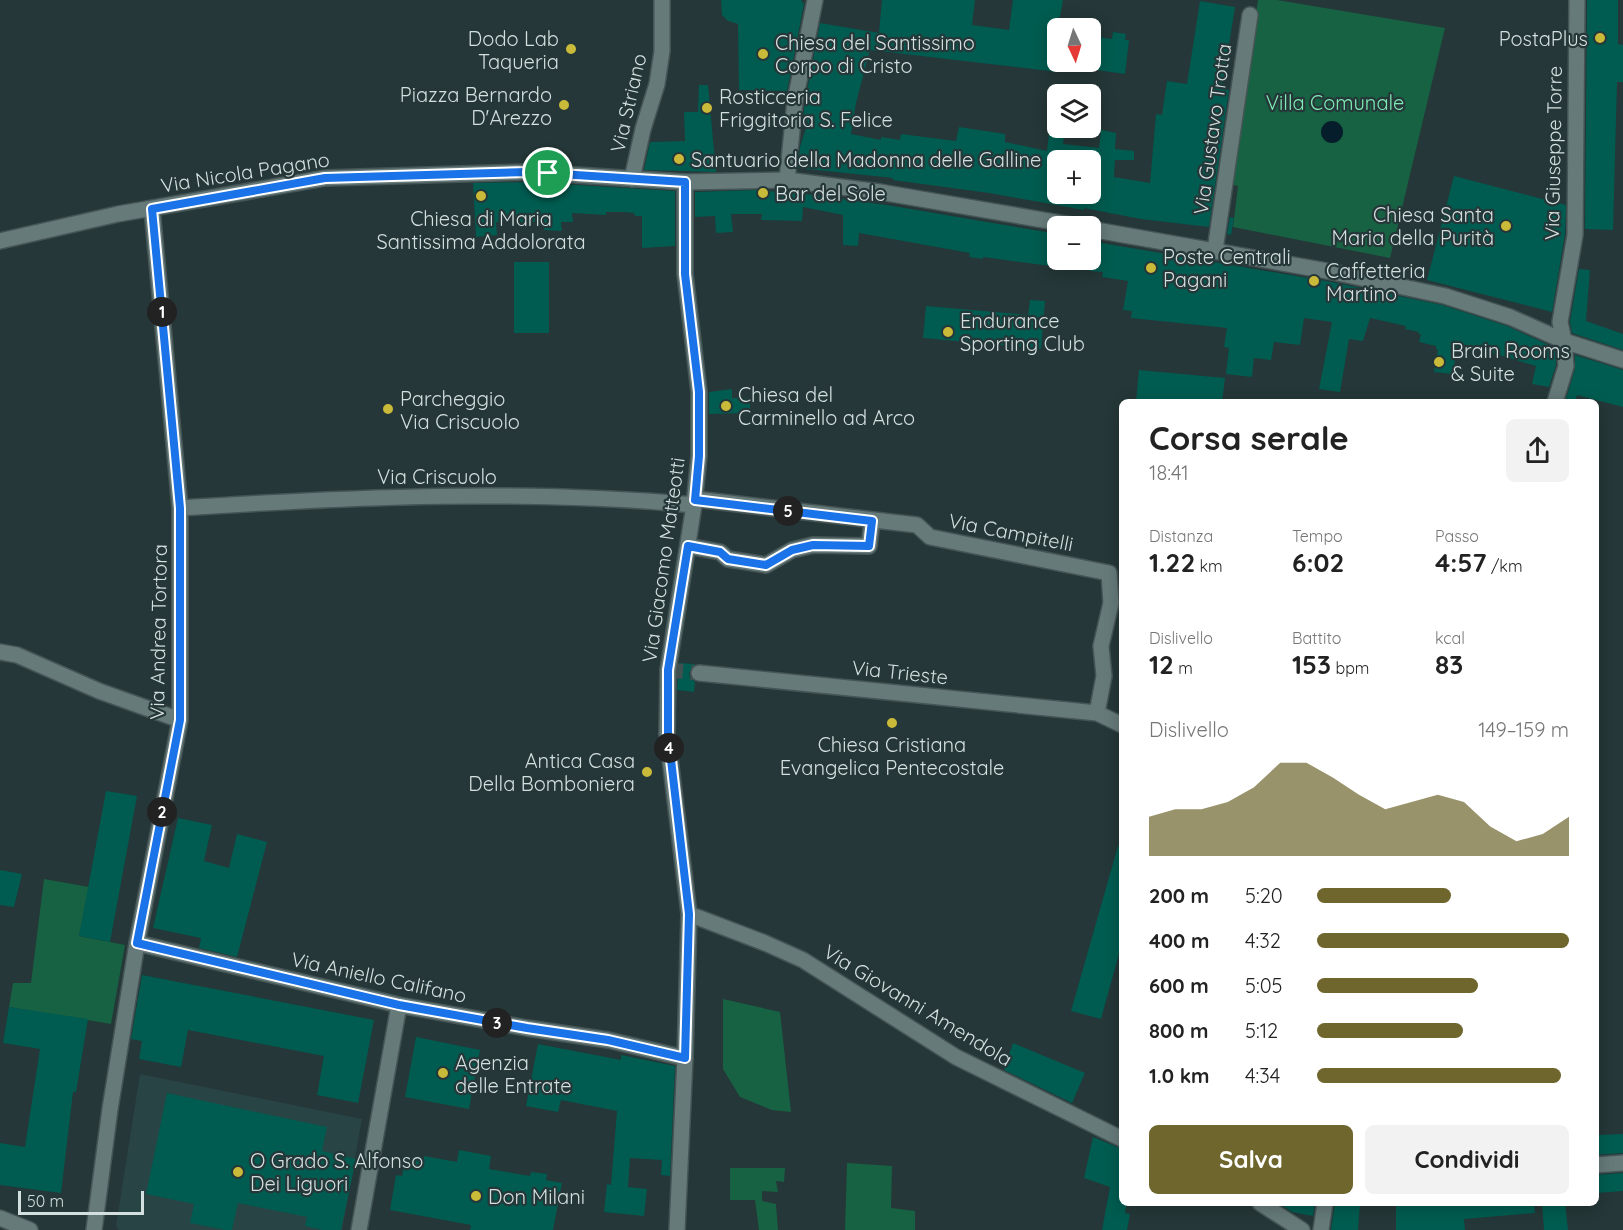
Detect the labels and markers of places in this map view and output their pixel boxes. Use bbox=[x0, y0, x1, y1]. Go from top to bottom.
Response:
place label: Dodo Lab Taqueria bbox=[468, 26, 559, 74]
place label: PostaPlus bbox=[1499, 26, 1588, 51]
place label: Chiesa del Santissimo Corpo di Cristo bbox=[775, 30, 975, 78]
marker: PostaPlus bbox=[1593, 31, 1607, 45]
marker: Dodo Lab Taqueria bbox=[564, 42, 578, 56]
marker: Chiesa del Santissimo Corpo di Cristo bbox=[756, 47, 770, 61]
place label: Piazza Bernardo D'Arezzo bbox=[400, 82, 552, 130]
place label: Rosticceria Friggitoria S. Felice bbox=[719, 84, 893, 132]
marker: Piazza Bernardo D'Arezzo bbox=[557, 98, 571, 112]
marker: Rosticceria Friggitoria S. Felice bbox=[700, 101, 714, 115]
pin bbox=[522, 147, 573, 198]
place label: Santuario della Madonna delle Galline bbox=[691, 147, 1041, 172]
marker: Santuario della Madonna delle Galline bbox=[672, 152, 686, 166]
place label: Bar del Sole bbox=[775, 181, 886, 206]
marker: Bar del Sole bbox=[756, 186, 770, 200]
marker: Chiesa di Maria Santissima Addolorata bbox=[474, 189, 488, 203]
place label: Chiesa Santa Maria della Purità bbox=[1332, 202, 1494, 250]
place label: Chiesa di Maria Santissima Addolorata bbox=[376, 206, 586, 254]
marker: Chiesa Santa Maria della Purità bbox=[1499, 219, 1513, 233]
place label: Poste Centrali Pagani bbox=[1163, 244, 1291, 292]
place label: Caffetteria Martino bbox=[1326, 258, 1426, 306]
marker: Poste Centrali Pagani bbox=[1144, 261, 1158, 275]
marker: Caffetteria Martino bbox=[1307, 274, 1321, 288]
pin: 1 bbox=[147, 297, 177, 327]
place label: Endurance Sporting Club bbox=[960, 308, 1085, 356]
marker: Endurance Sporting Club bbox=[941, 325, 955, 339]
place label: Brain Rooms & Suite bbox=[1451, 338, 1570, 386]
marker: Brain Rooms & Suite bbox=[1432, 355, 1446, 369]
place label: Chiesa del Carminello ad Arco bbox=[738, 382, 915, 430]
place label: Parcheggio Via Criscuolo bbox=[400, 386, 520, 434]
marker: Chiesa del Carminello ad Arco bbox=[719, 399, 733, 413]
marker: Parcheggio Via Criscuolo bbox=[381, 402, 395, 416]
pin: 5 bbox=[773, 496, 803, 526]
marker: Chiesa Cristiana Evangelica Pentecostale bbox=[885, 716, 899, 730]
place label: Chiesa Cristiana Evangelica Pentecostale bbox=[780, 732, 1004, 780]
pin: 4 bbox=[654, 733, 684, 763]
place label: Antica Casa Della Bomboniera bbox=[468, 748, 635, 796]
marker: Antica Casa Della Bomboniera bbox=[640, 765, 654, 779]
pin: 2 bbox=[147, 797, 177, 827]
pin: 3 bbox=[482, 1008, 512, 1038]
place label: Agenzia delle Entrate bbox=[455, 1050, 571, 1098]
marker: Agenzia delle Entrate bbox=[436, 1066, 450, 1080]
place label: O Grado S. Alfonso Dei Liguori bbox=[250, 1148, 423, 1196]
marker: O Grado S. Alfonso Dei Liguori bbox=[231, 1165, 245, 1179]
place label: Don Milani bbox=[488, 1184, 585, 1209]
marker: Don Milani bbox=[469, 1189, 483, 1203]

